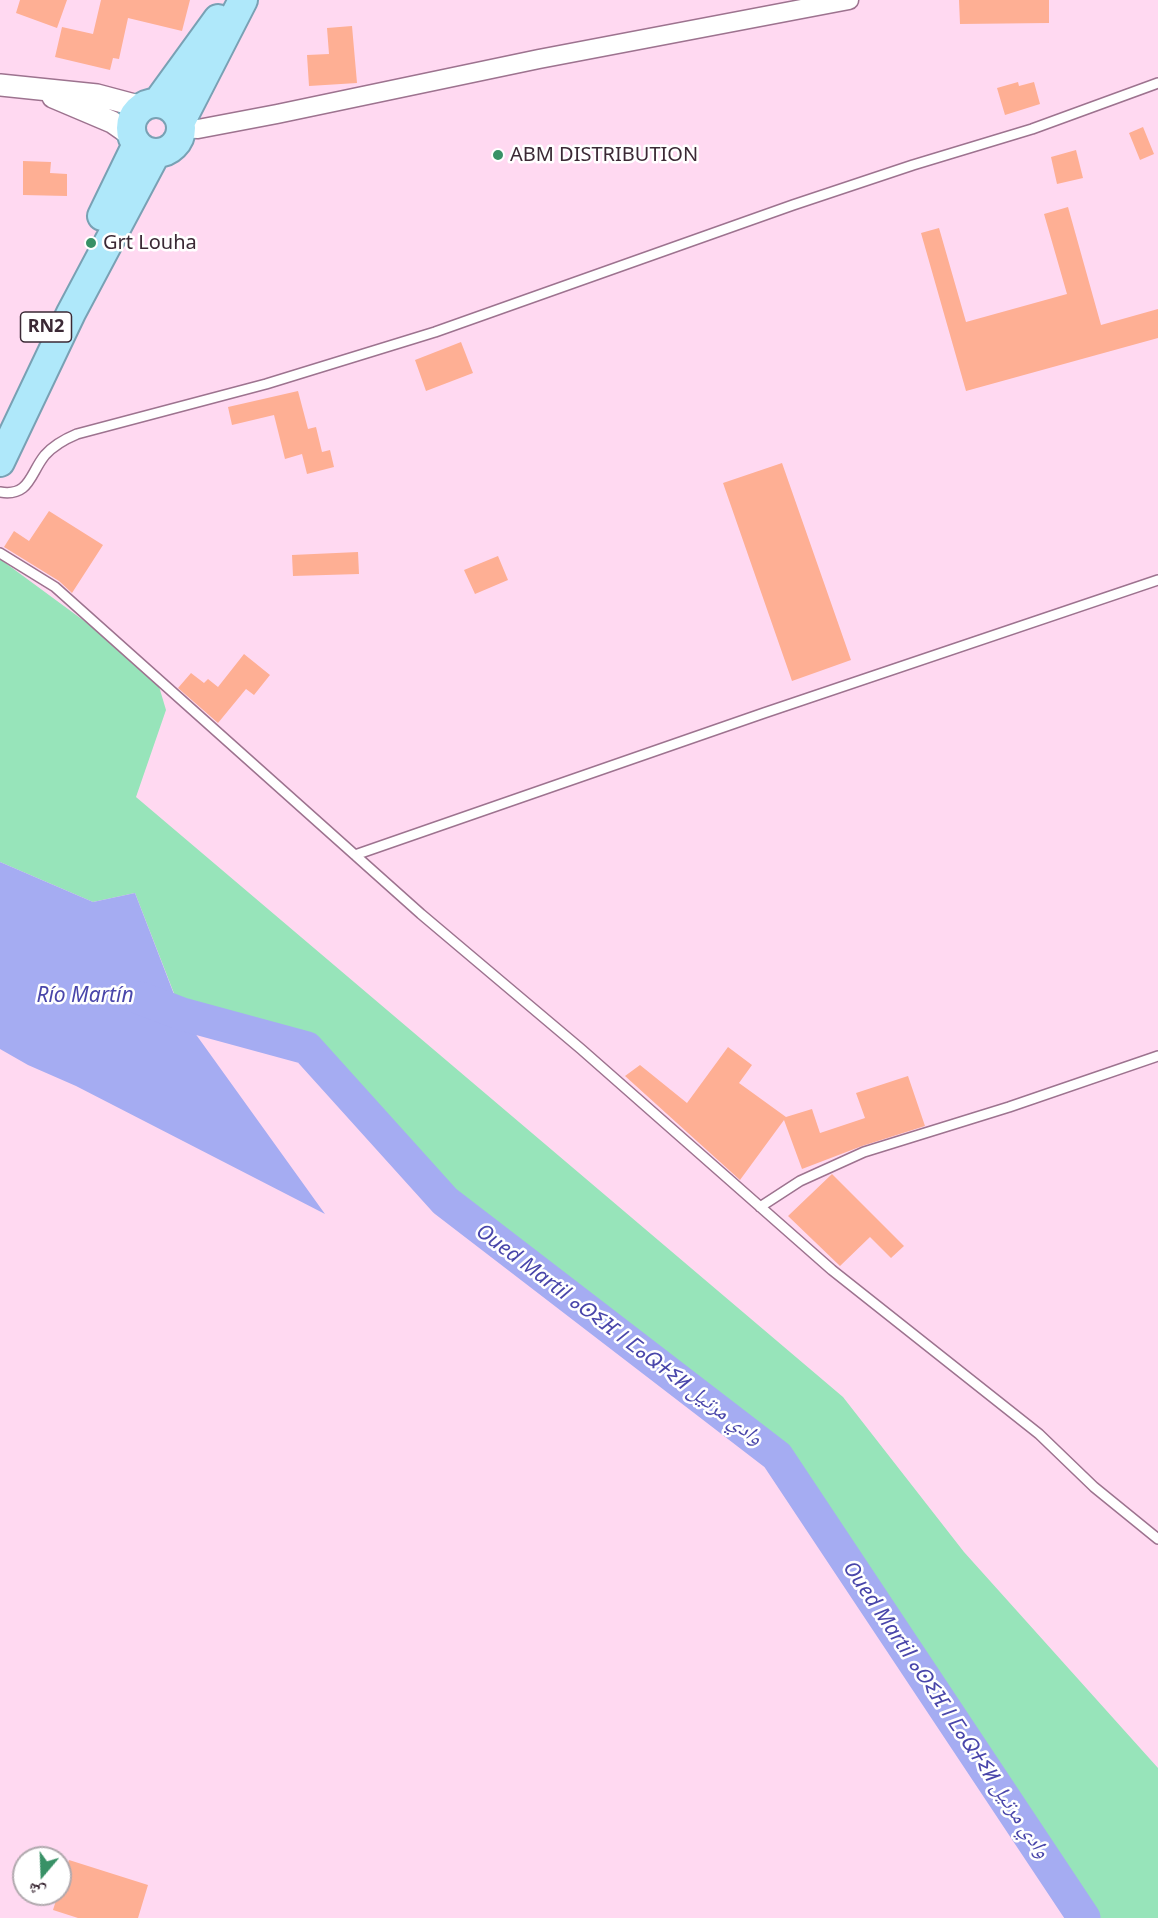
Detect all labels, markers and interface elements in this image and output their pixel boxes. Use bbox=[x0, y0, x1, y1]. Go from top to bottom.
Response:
place label: ABM DISTRIBUTION bbox=[510, 143, 698, 167]
marker: ABM DISTRIBUTION bbox=[491, 148, 505, 162]
place label: Grt Louha bbox=[103, 231, 197, 255]
marker: Grt Louha bbox=[84, 236, 98, 250]
road number: RN2 bbox=[20, 312, 72, 342]
water label: Río Martín bbox=[36, 983, 134, 1009]
water label: Oued Martil ⴰⵙⵉⴼ ⵏ ⵎⴰⵕⵜⵉⵍ وادي مرتيل bbox=[471, 1219, 767, 1451]
water label: Oued Martil ⴰⵙⵉⴼ ⵏ ⵎⴰⵕⵜⵉⵍ وادي مرتيل bbox=[837, 1557, 1055, 1863]
north arrow bbox=[12, 1846, 72, 1906]
text: ش bbox=[25, 1878, 48, 1904]

